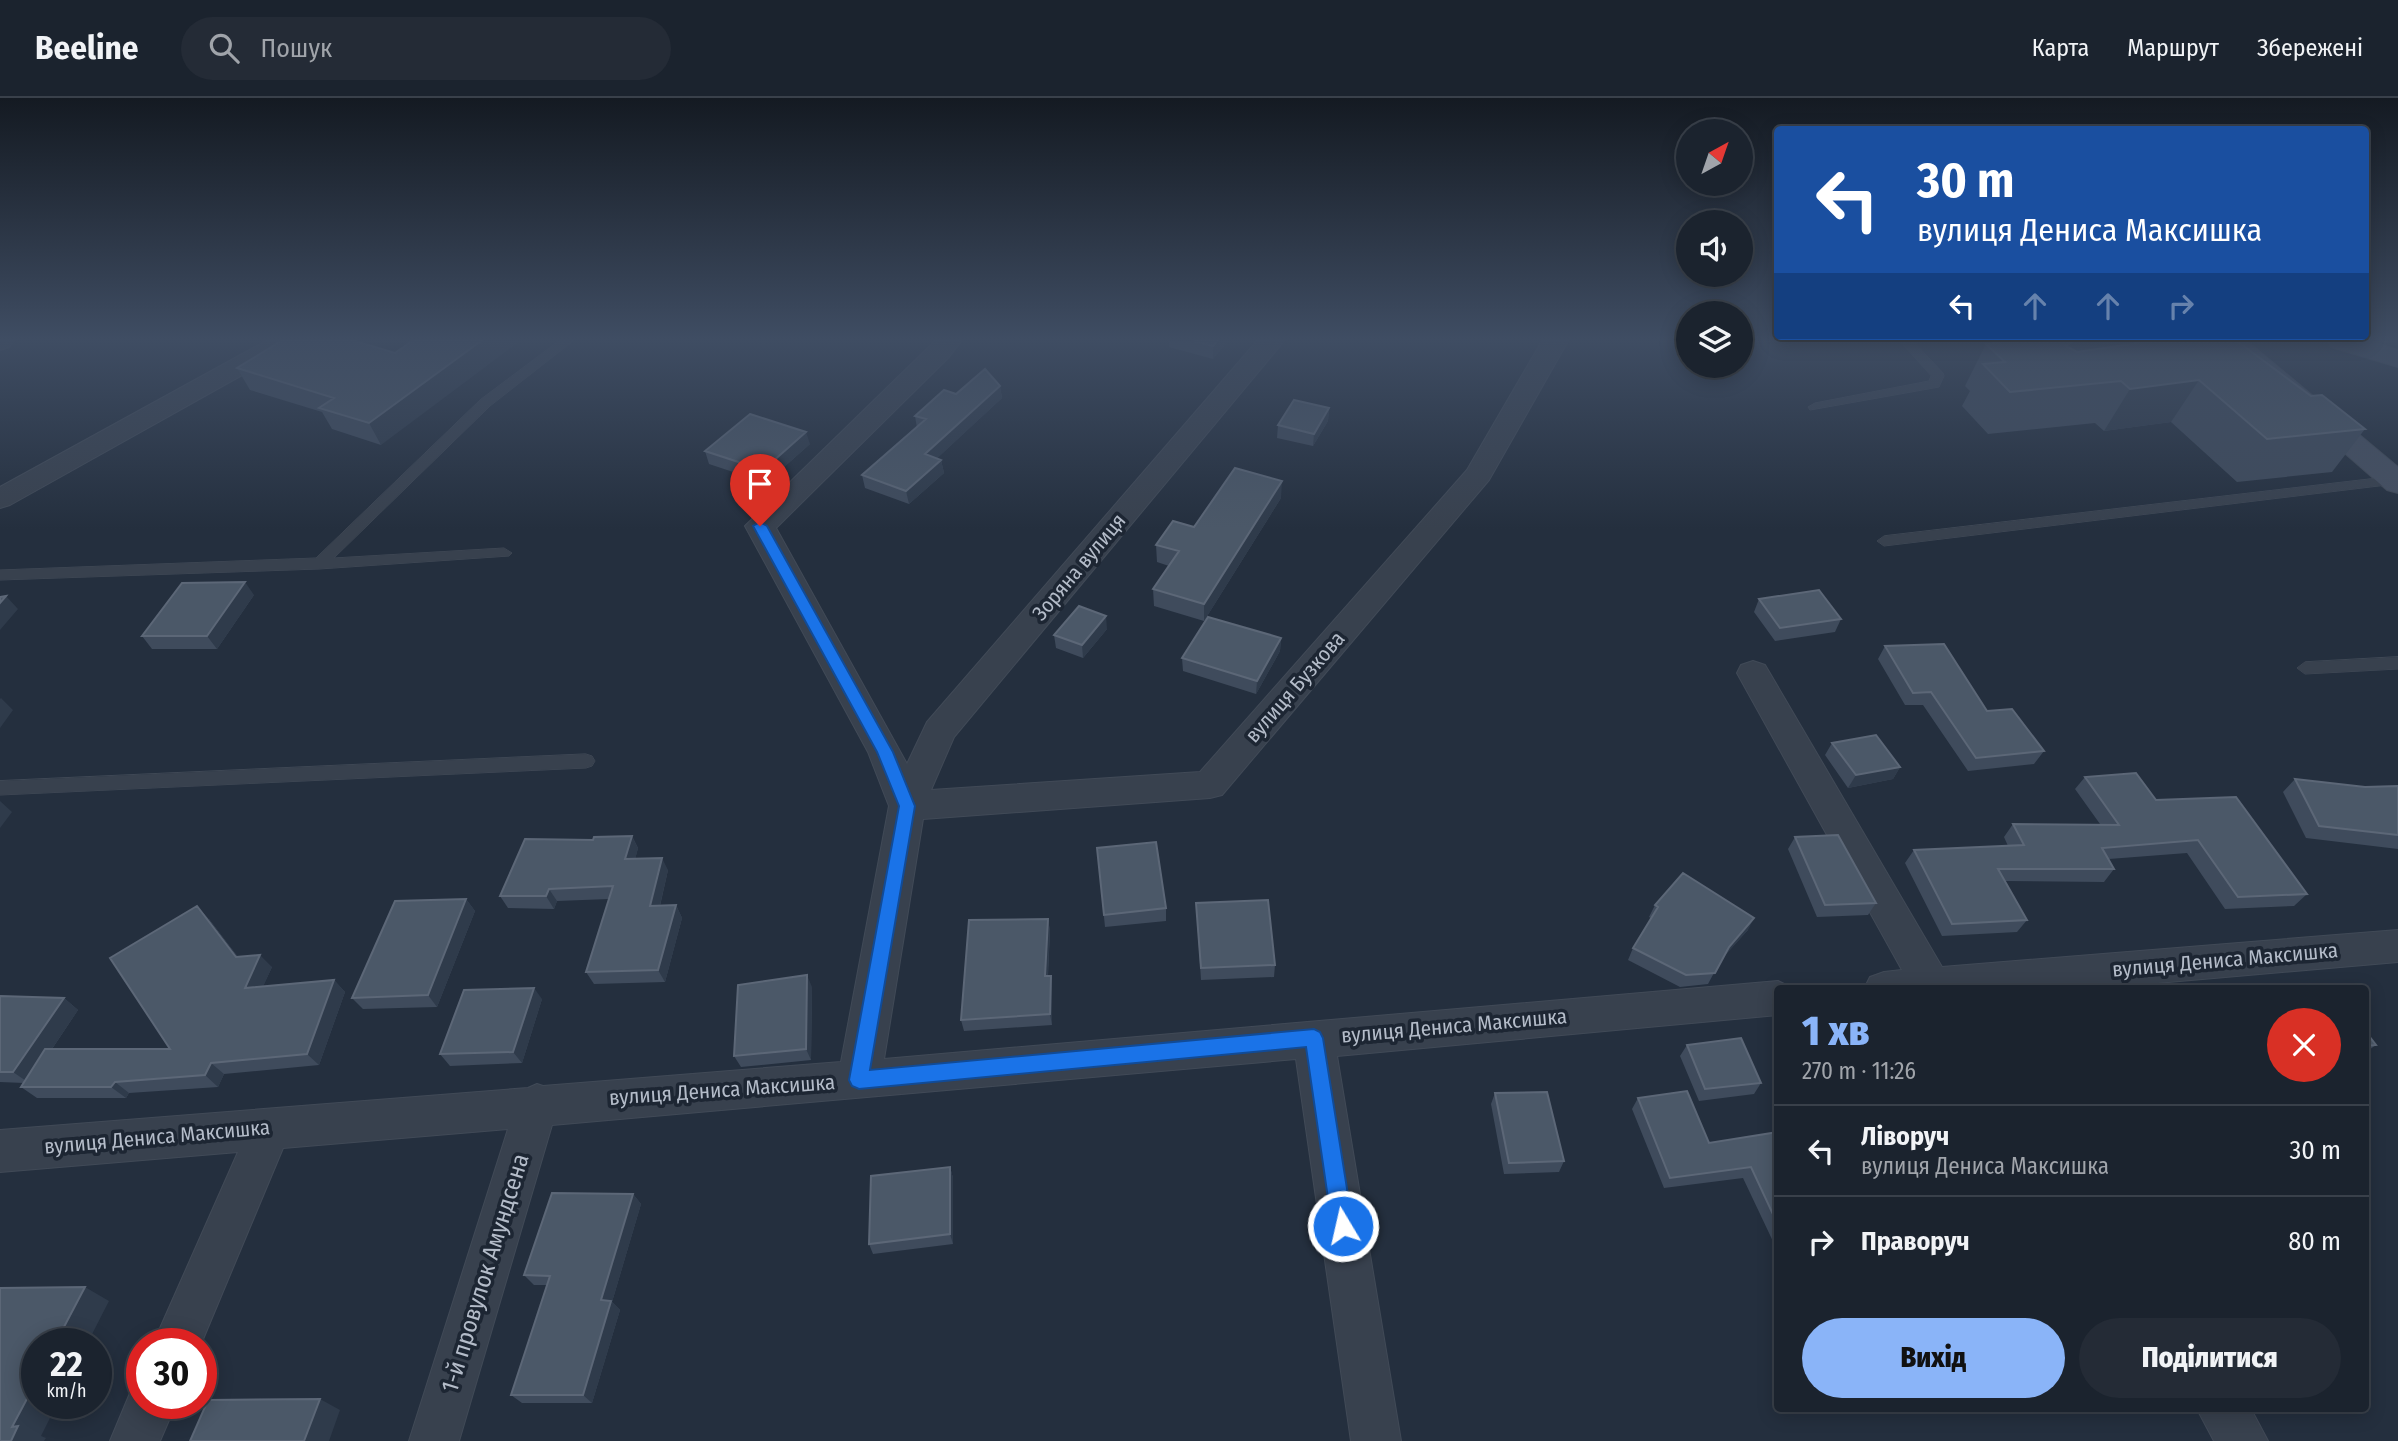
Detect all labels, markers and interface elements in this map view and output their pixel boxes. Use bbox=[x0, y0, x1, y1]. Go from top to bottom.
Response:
search box bbox=[181, 17, 671, 80]
text: Beeline bbox=[35, 28, 139, 68]
icon: search bbox=[205, 29, 243, 67]
text: Пошук bbox=[261, 33, 332, 64]
text: Карта bbox=[2032, 34, 2089, 62]
text: Маршрут bbox=[2127, 34, 2219, 62]
text: Збережені bbox=[2257, 34, 2363, 62]
north arrow bbox=[1676, 119, 1754, 196]
map controls bbox=[1676, 119, 1753, 378]
text: 30 m bbox=[1917, 151, 2015, 210]
icon: left bbox=[1802, 154, 1893, 245]
button: sound bbox=[1676, 210, 1753, 287]
text: вулиця Дениса Максишка bbox=[1917, 211, 2262, 249]
icon: left bbox=[1943, 287, 1981, 325]
icon: ahead bbox=[2016, 287, 2054, 325]
icon: ahead bbox=[2089, 287, 2127, 325]
icon: right bbox=[2162, 287, 2200, 325]
button: layers bbox=[1676, 301, 1753, 378]
pin bbox=[730, 454, 790, 526]
icon: arrive bbox=[741, 465, 779, 503]
street label: Зоряна вулиця bbox=[1027, 508, 1131, 626]
street label: вулиця Бузкова bbox=[1240, 626, 1350, 748]
street label: вулиця Дениса Максишка bbox=[2111, 937, 2339, 983]
street label: вулиця Дениса Максишка bbox=[1340, 1003, 1568, 1049]
text: 1 хв bbox=[1802, 1006, 1870, 1056]
button: close bbox=[2267, 1008, 2341, 1082]
text: 270 m · 11:26 bbox=[1802, 1057, 1916, 1085]
street label: вулиця Дениса Максишка bbox=[608, 1069, 836, 1111]
street label: вулиця Дениса Максишка bbox=[43, 1114, 271, 1160]
text: Ліворуч bbox=[1861, 1121, 1949, 1152]
icon: left bbox=[1802, 1132, 1840, 1170]
text: 30 m bbox=[2290, 1135, 2341, 1166]
street label: 1-й провулок Амундсена bbox=[435, 1150, 535, 1396]
text: вулиця Дениса Максишка bbox=[1861, 1152, 2109, 1180]
position arrow bbox=[1306, 1189, 1380, 1263]
icon: right bbox=[1802, 1223, 1840, 1261]
text: Праворуч bbox=[1861, 1226, 1970, 1257]
text: 80 m bbox=[2288, 1226, 2341, 1257]
button: Вихід bbox=[1802, 1318, 2065, 1398]
button: Поділитися bbox=[2079, 1318, 2341, 1398]
speed limit sign: 30 bbox=[126, 1328, 217, 1419]
text: 22 bbox=[50, 1343, 83, 1385]
text: km/h bbox=[46, 1380, 87, 1402]

